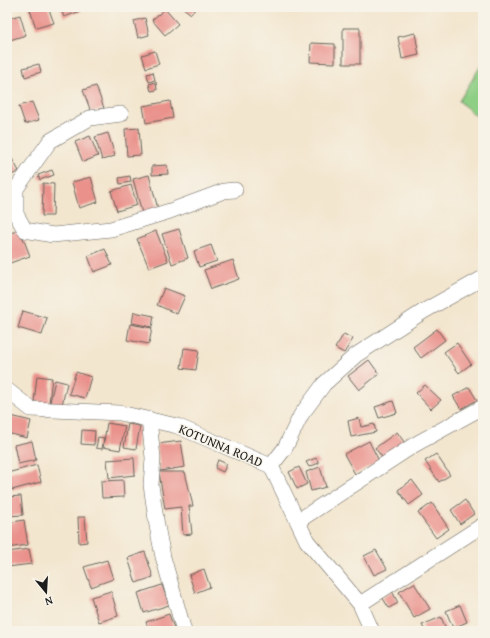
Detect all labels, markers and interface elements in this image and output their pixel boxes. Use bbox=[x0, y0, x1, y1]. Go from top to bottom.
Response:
street label: KOTUNNA ROAD bbox=[176, 419, 266, 472]
north arrow bbox=[26, 572, 66, 612]
text: N bbox=[43, 593, 55, 610]

